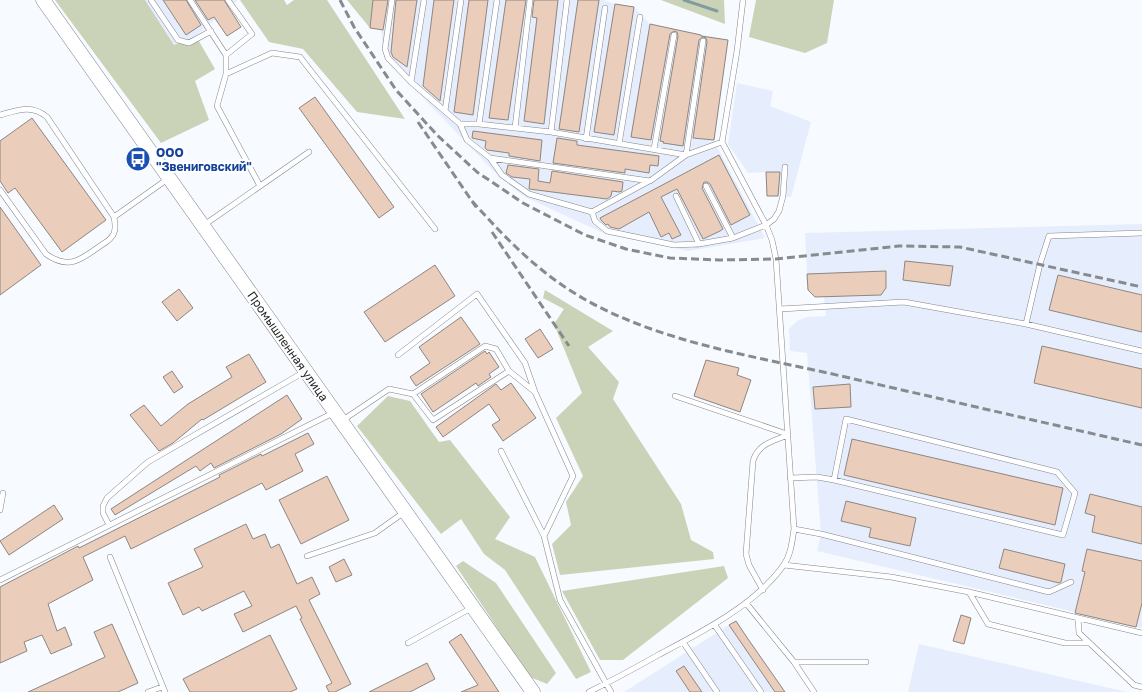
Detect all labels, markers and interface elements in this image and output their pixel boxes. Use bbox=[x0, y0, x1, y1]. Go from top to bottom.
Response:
place label: ООО "Звениговский" bbox=[156, 145, 252, 174]
bus stop icon: ООО "Звениговский" bbox=[125, 146, 151, 172]
street label: Промышленная улица bbox=[244, 288, 332, 404]

